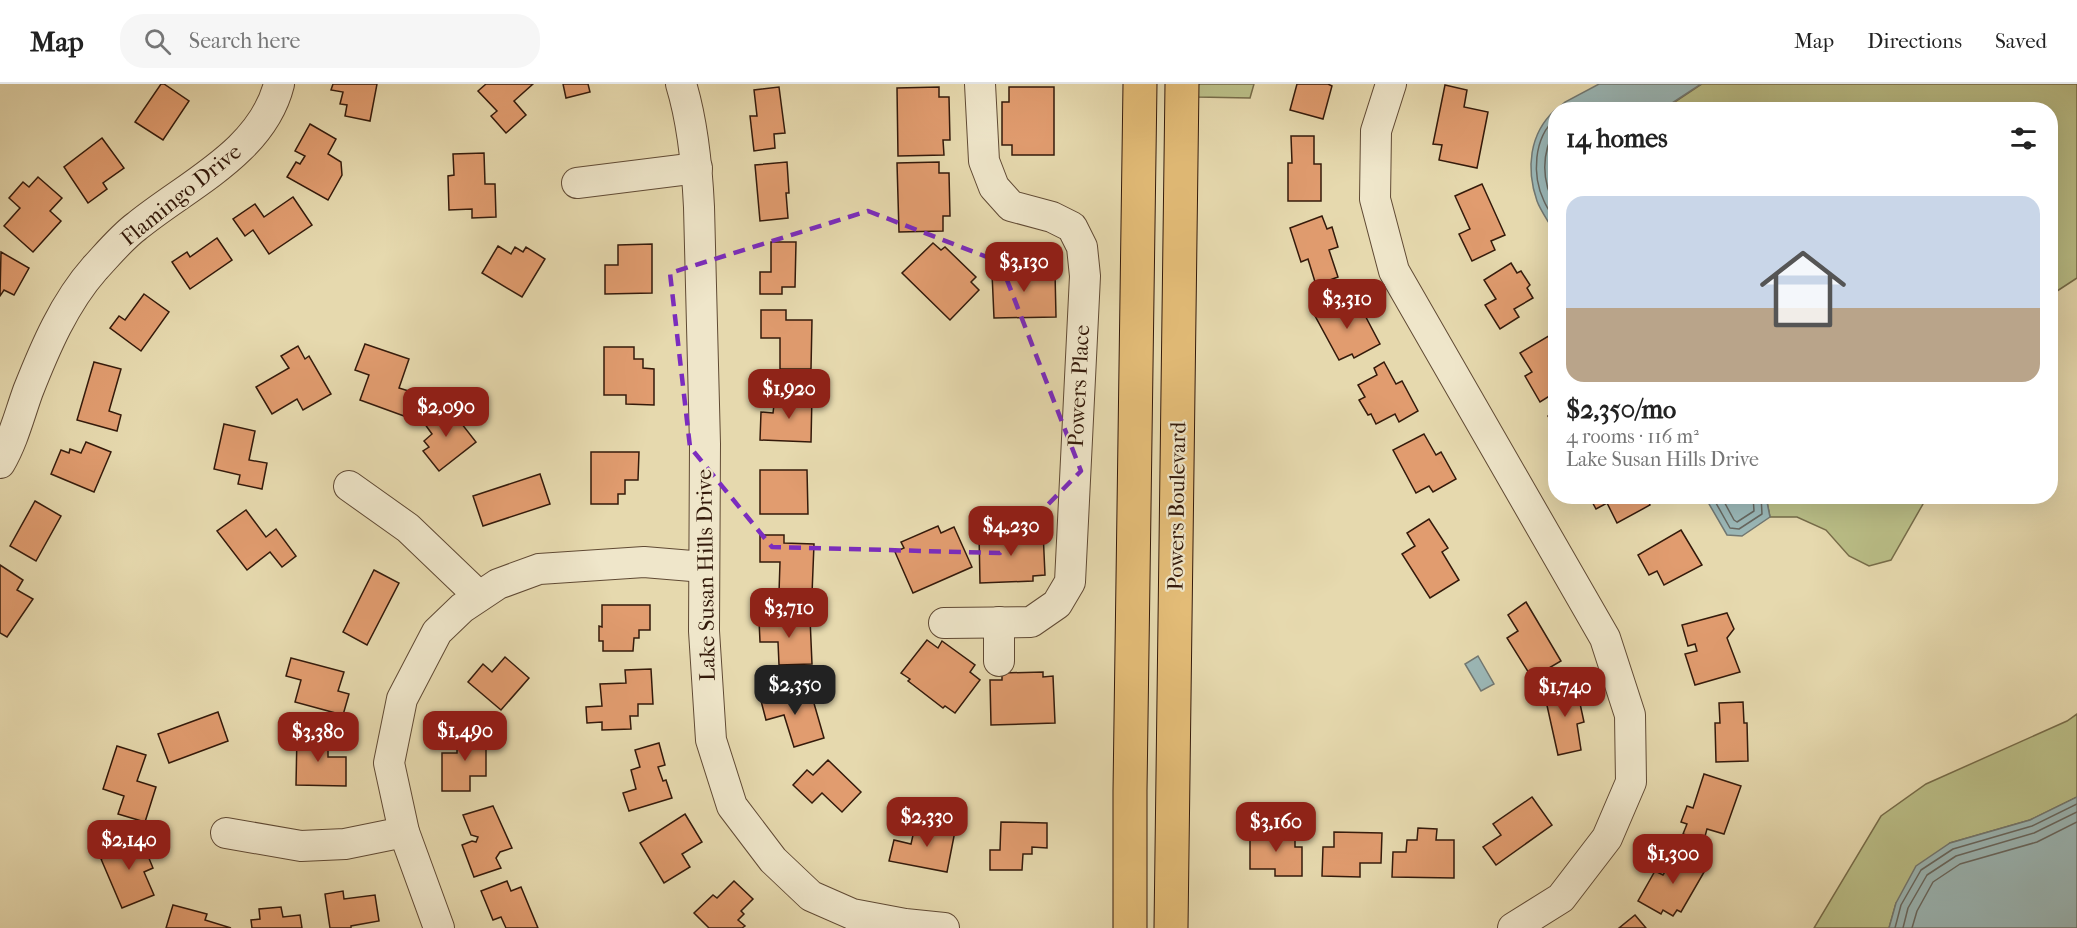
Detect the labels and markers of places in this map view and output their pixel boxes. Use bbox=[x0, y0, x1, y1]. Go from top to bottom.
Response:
pin: $3,130 bbox=[975, 242, 1073, 293]
pin: $3,310 bbox=[1298, 279, 1396, 330]
pin: $1,920 bbox=[740, 369, 838, 420]
pin: $2,090 bbox=[397, 387, 495, 438]
pin: $4,230 bbox=[962, 506, 1060, 557]
pin: $3,710 bbox=[740, 588, 838, 639]
pin: $2,350 bbox=[746, 665, 844, 716]
pin: $1,740 bbox=[1516, 667, 1614, 718]
pin: $1,490 bbox=[416, 711, 514, 762]
pin: $3,380 bbox=[269, 712, 367, 763]
pin: $2,330 bbox=[878, 797, 976, 848]
pin: $3,160 bbox=[1227, 802, 1325, 853]
pin: $2,140 bbox=[80, 820, 178, 871]
pin: $1,300 bbox=[1624, 834, 1722, 885]

